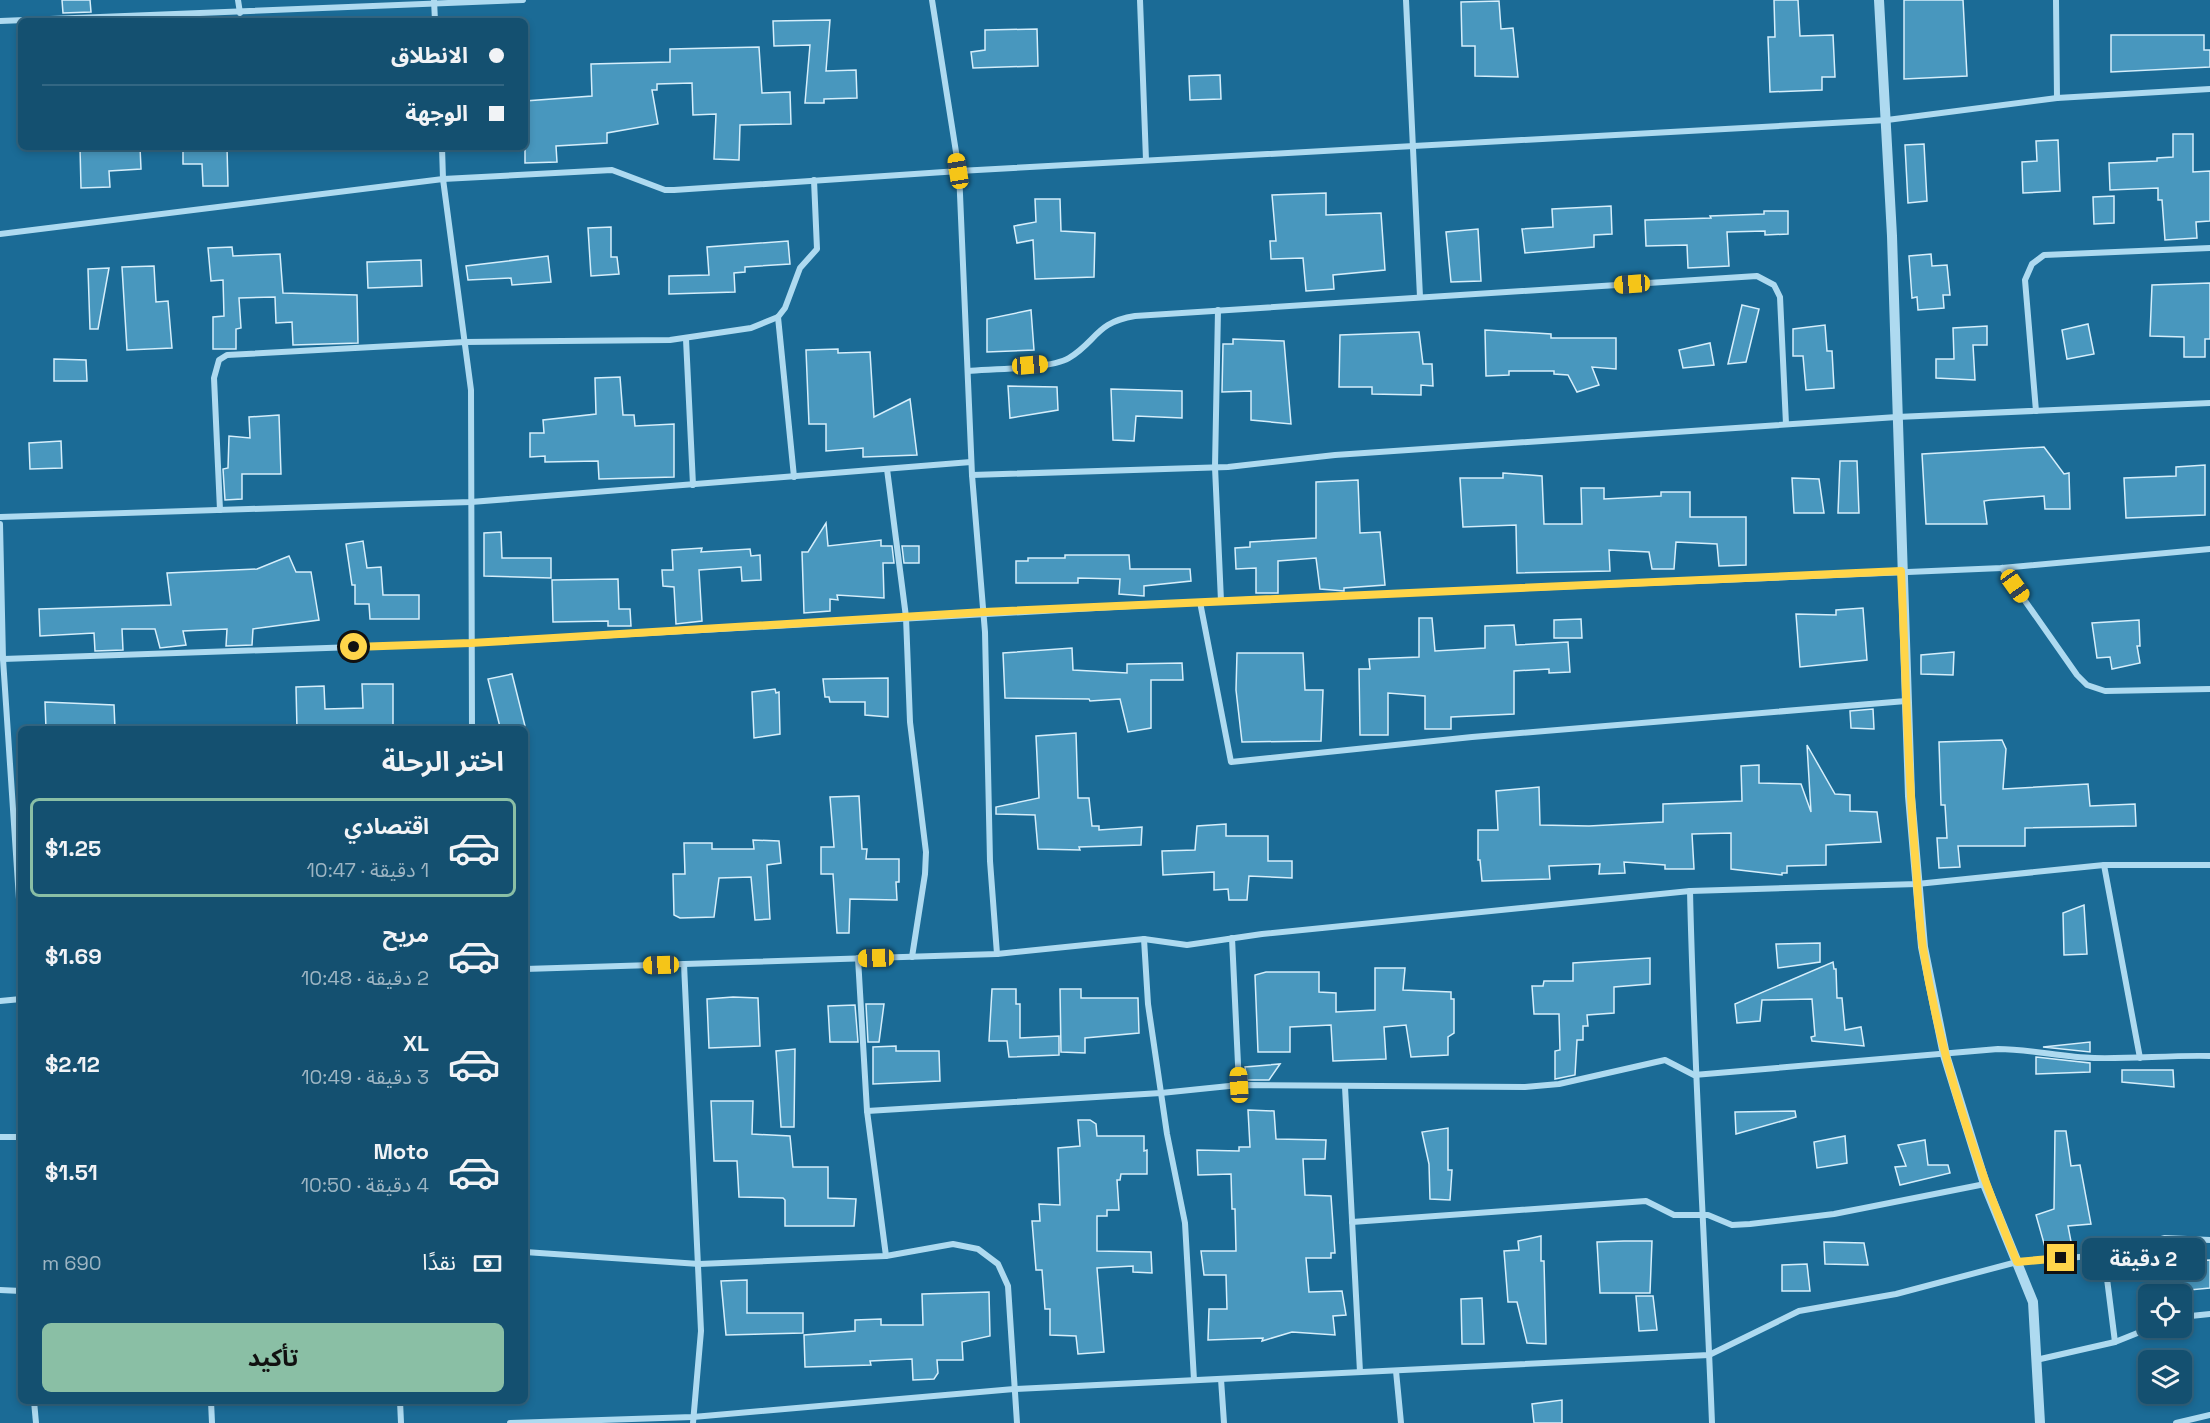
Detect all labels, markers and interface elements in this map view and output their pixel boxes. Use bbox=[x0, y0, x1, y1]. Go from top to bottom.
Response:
text: الانطلاق bbox=[391, 41, 468, 69]
text: الوجهة bbox=[405, 99, 468, 127]
car bbox=[946, 152, 970, 190]
car bbox=[1613, 274, 1651, 294]
car bbox=[1011, 354, 1049, 376]
car bbox=[1997, 566, 2033, 606]
route start bbox=[340, 633, 367, 660]
text: اختر الرحلة bbox=[382, 744, 504, 779]
text: اقتصادي bbox=[344, 812, 429, 840]
icon: car bbox=[447, 821, 501, 875]
text: $1.25 bbox=[45, 834, 101, 862]
text: 1 دقيقة · 10:47 bbox=[307, 857, 429, 883]
text: مريح bbox=[383, 920, 429, 948]
icon: car bbox=[447, 929, 501, 983]
text: $1.69 bbox=[45, 942, 102, 970]
car bbox=[858, 948, 894, 968]
car bbox=[643, 955, 679, 975]
text: 2 دقيقة · 10:48 bbox=[301, 965, 429, 991]
text: XL bbox=[403, 1029, 429, 1057]
icon: car bbox=[447, 1037, 501, 1091]
text: $2.12 bbox=[45, 1050, 100, 1078]
text: 3 دقيقة · 10:49 bbox=[301, 1064, 429, 1090]
car bbox=[1229, 1067, 1249, 1103]
text: Moto bbox=[373, 1137, 429, 1165]
icon: car bbox=[447, 1145, 501, 1199]
text: $1.51 bbox=[45, 1158, 98, 1186]
text: 4 دقيقة · 10:50 bbox=[301, 1172, 429, 1198]
callout: 2 دقيقة bbox=[2082, 1237, 2205, 1279]
route end bbox=[2047, 1244, 2074, 1271]
text: 2 دقيقة bbox=[2110, 1246, 2177, 1272]
icon: cash bbox=[471, 1247, 504, 1280]
text: نقدًا bbox=[422, 1248, 456, 1276]
text: 690 m bbox=[42, 1250, 102, 1276]
map controls bbox=[2138, 1284, 2192, 1404]
button: locate bbox=[2138, 1284, 2192, 1338]
button: تأكيد bbox=[42, 1323, 504, 1392]
button: layers bbox=[2138, 1350, 2192, 1404]

